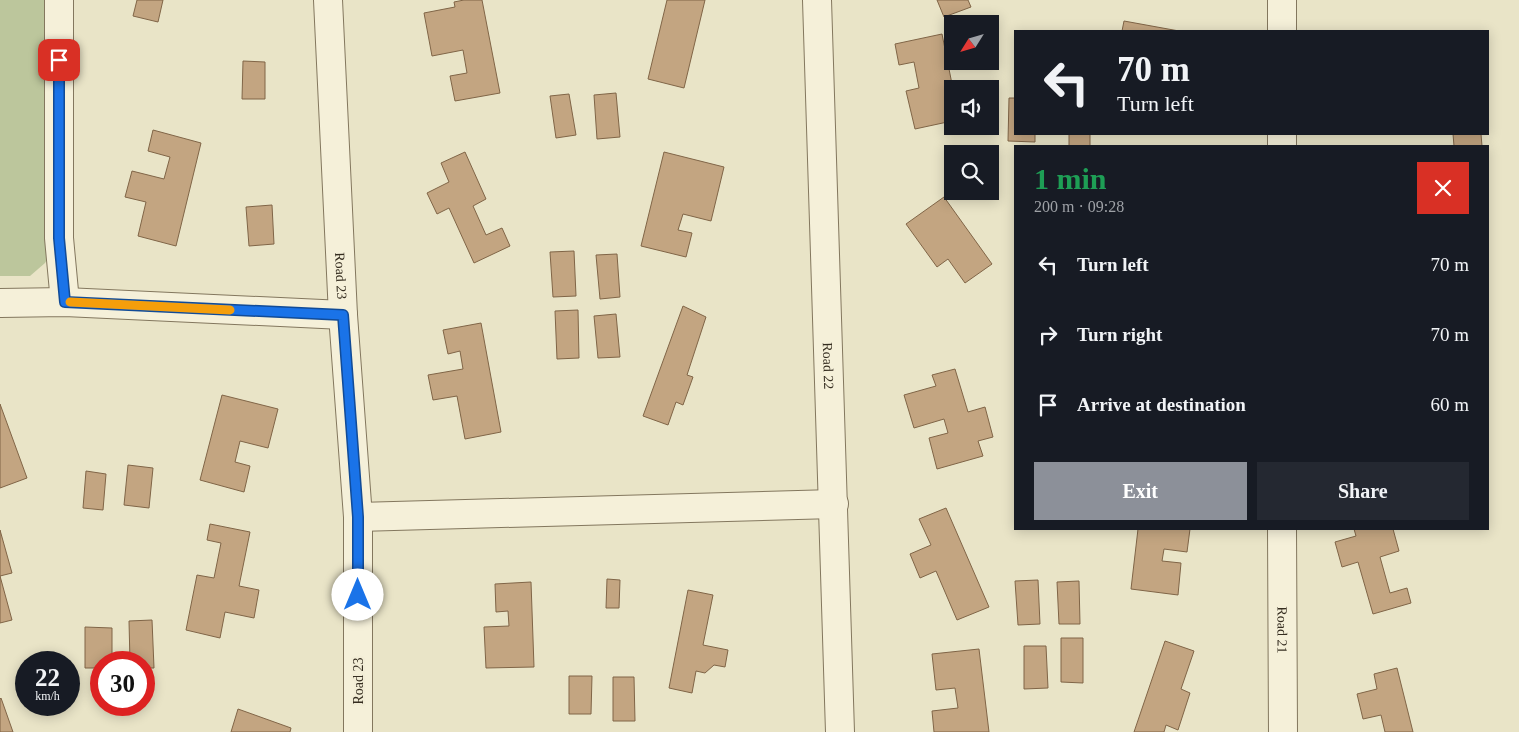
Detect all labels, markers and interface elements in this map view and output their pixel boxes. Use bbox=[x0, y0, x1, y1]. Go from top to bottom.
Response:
north arrow bbox=[944, 15, 999, 70]
map controls bbox=[944, 15, 999, 200]
pin bbox=[38, 39, 80, 81]
icon: arrive bbox=[45, 46, 73, 74]
icon: left bbox=[1034, 50, 1099, 115]
text: 70 m bbox=[1117, 50, 1190, 89]
button: sound bbox=[944, 80, 999, 135]
text: Turn left bbox=[1117, 91, 1194, 116]
button: search bbox=[944, 145, 999, 200]
text: 1 min bbox=[1034, 162, 1107, 195]
button: close bbox=[1417, 162, 1469, 214]
text: 200 m · 09:28 bbox=[1034, 198, 1124, 215]
icon: left bbox=[1034, 251, 1062, 279]
street label: Road 23 bbox=[332, 252, 349, 300]
text: Turn left bbox=[1077, 254, 1149, 275]
text: 70 m bbox=[1430, 254, 1469, 275]
icon: right bbox=[1034, 321, 1062, 349]
text: Turn right bbox=[1077, 324, 1162, 345]
text: 70 m bbox=[1430, 324, 1469, 345]
street label: Road 22 bbox=[820, 342, 836, 390]
icon: arrive bbox=[1034, 391, 1062, 419]
text: Arrive at destination bbox=[1077, 394, 1246, 415]
text: 60 m bbox=[1430, 394, 1469, 415]
button: Exit bbox=[1034, 462, 1247, 520]
button: Share bbox=[1257, 462, 1469, 520]
position arrow bbox=[331, 568, 383, 620]
street label: Road 21 bbox=[1274, 606, 1290, 654]
speed limit sign: 30 bbox=[90, 651, 155, 716]
street label: Road 23 bbox=[351, 657, 366, 705]
text: 22 bbox=[35, 664, 60, 691]
text: km/h bbox=[35, 689, 60, 703]

